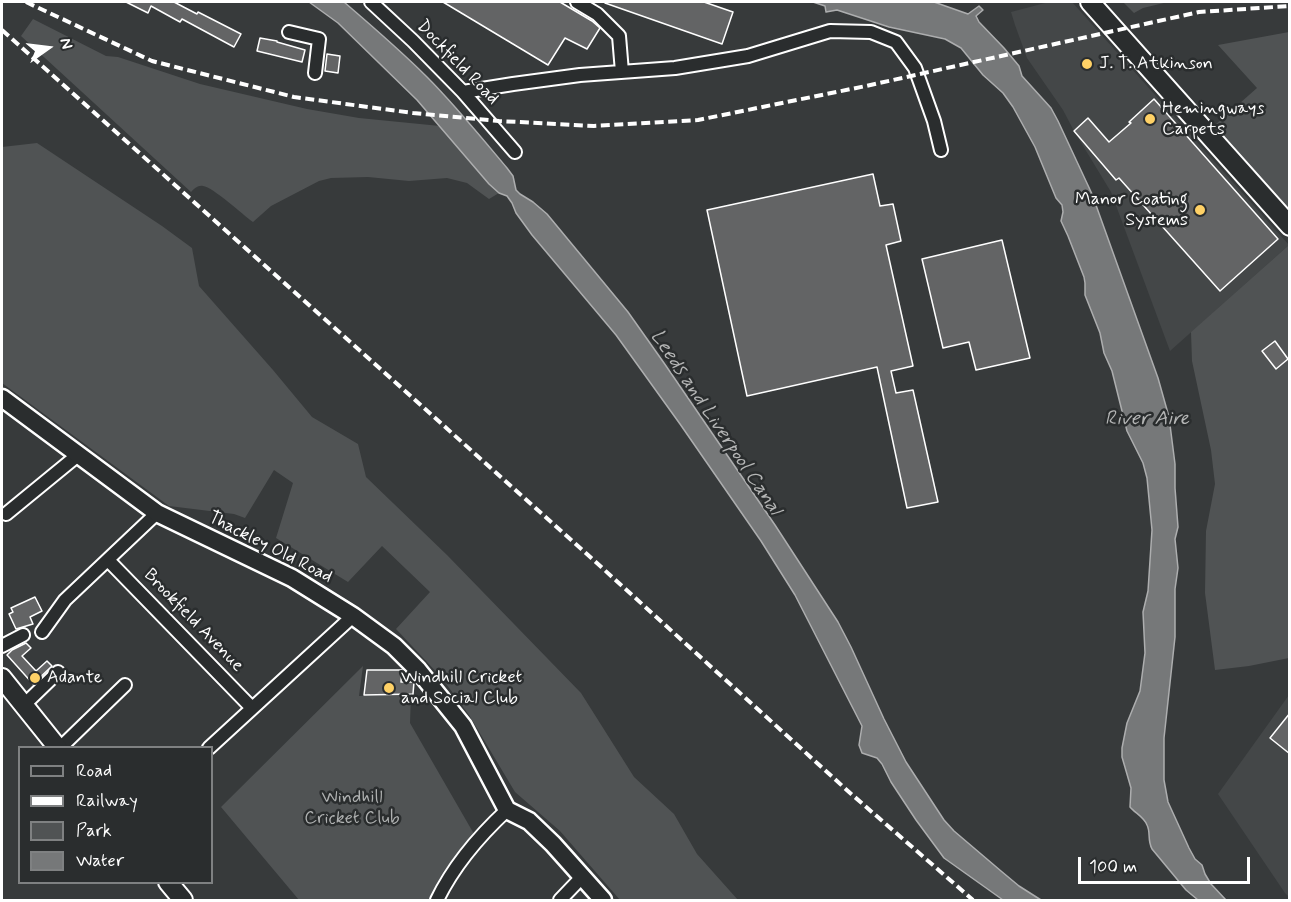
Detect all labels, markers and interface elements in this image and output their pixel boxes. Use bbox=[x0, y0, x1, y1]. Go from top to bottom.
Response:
street label: Dockfield Road bbox=[411, 16, 503, 110]
north arrow bbox=[18, 18, 78, 78]
text: N bbox=[54, 36, 77, 51]
place label: J. T. Atkinson bbox=[1099, 53, 1213, 75]
marker: J. T. Atkinson bbox=[1080, 57, 1094, 71]
place label: Hemingways Carpets bbox=[1162, 98, 1264, 140]
marker: Hemingways Carpets bbox=[1143, 112, 1157, 126]
place label: Manor Coating Systems bbox=[1075, 189, 1188, 232]
marker: Manor Coating Systems bbox=[1193, 203, 1207, 217]
water label: Leeds and Liverpool Canal bbox=[644, 326, 786, 520]
water label: River Aire bbox=[1105, 408, 1189, 432]
street label: Thackley Old Road bbox=[204, 507, 336, 589]
street label: Brookfield Avenue bbox=[138, 565, 248, 677]
place label: Adante bbox=[47, 667, 102, 689]
place label: Windhill Cricket and Social Club bbox=[401, 667, 522, 710]
marker: Adante bbox=[28, 671, 42, 685]
marker: Windhill Cricket and Social Club bbox=[382, 681, 396, 695]
legend bbox=[18, 746, 213, 884]
text: Road bbox=[76, 759, 112, 783]
park label: Windhill Cricket Club bbox=[304, 787, 400, 830]
text: Railway bbox=[76, 789, 138, 813]
text: Park bbox=[76, 819, 112, 843]
scale bar bbox=[1081, 845, 1254, 883]
text: Water bbox=[76, 849, 124, 873]
text: 100 m bbox=[1089, 855, 1137, 879]

